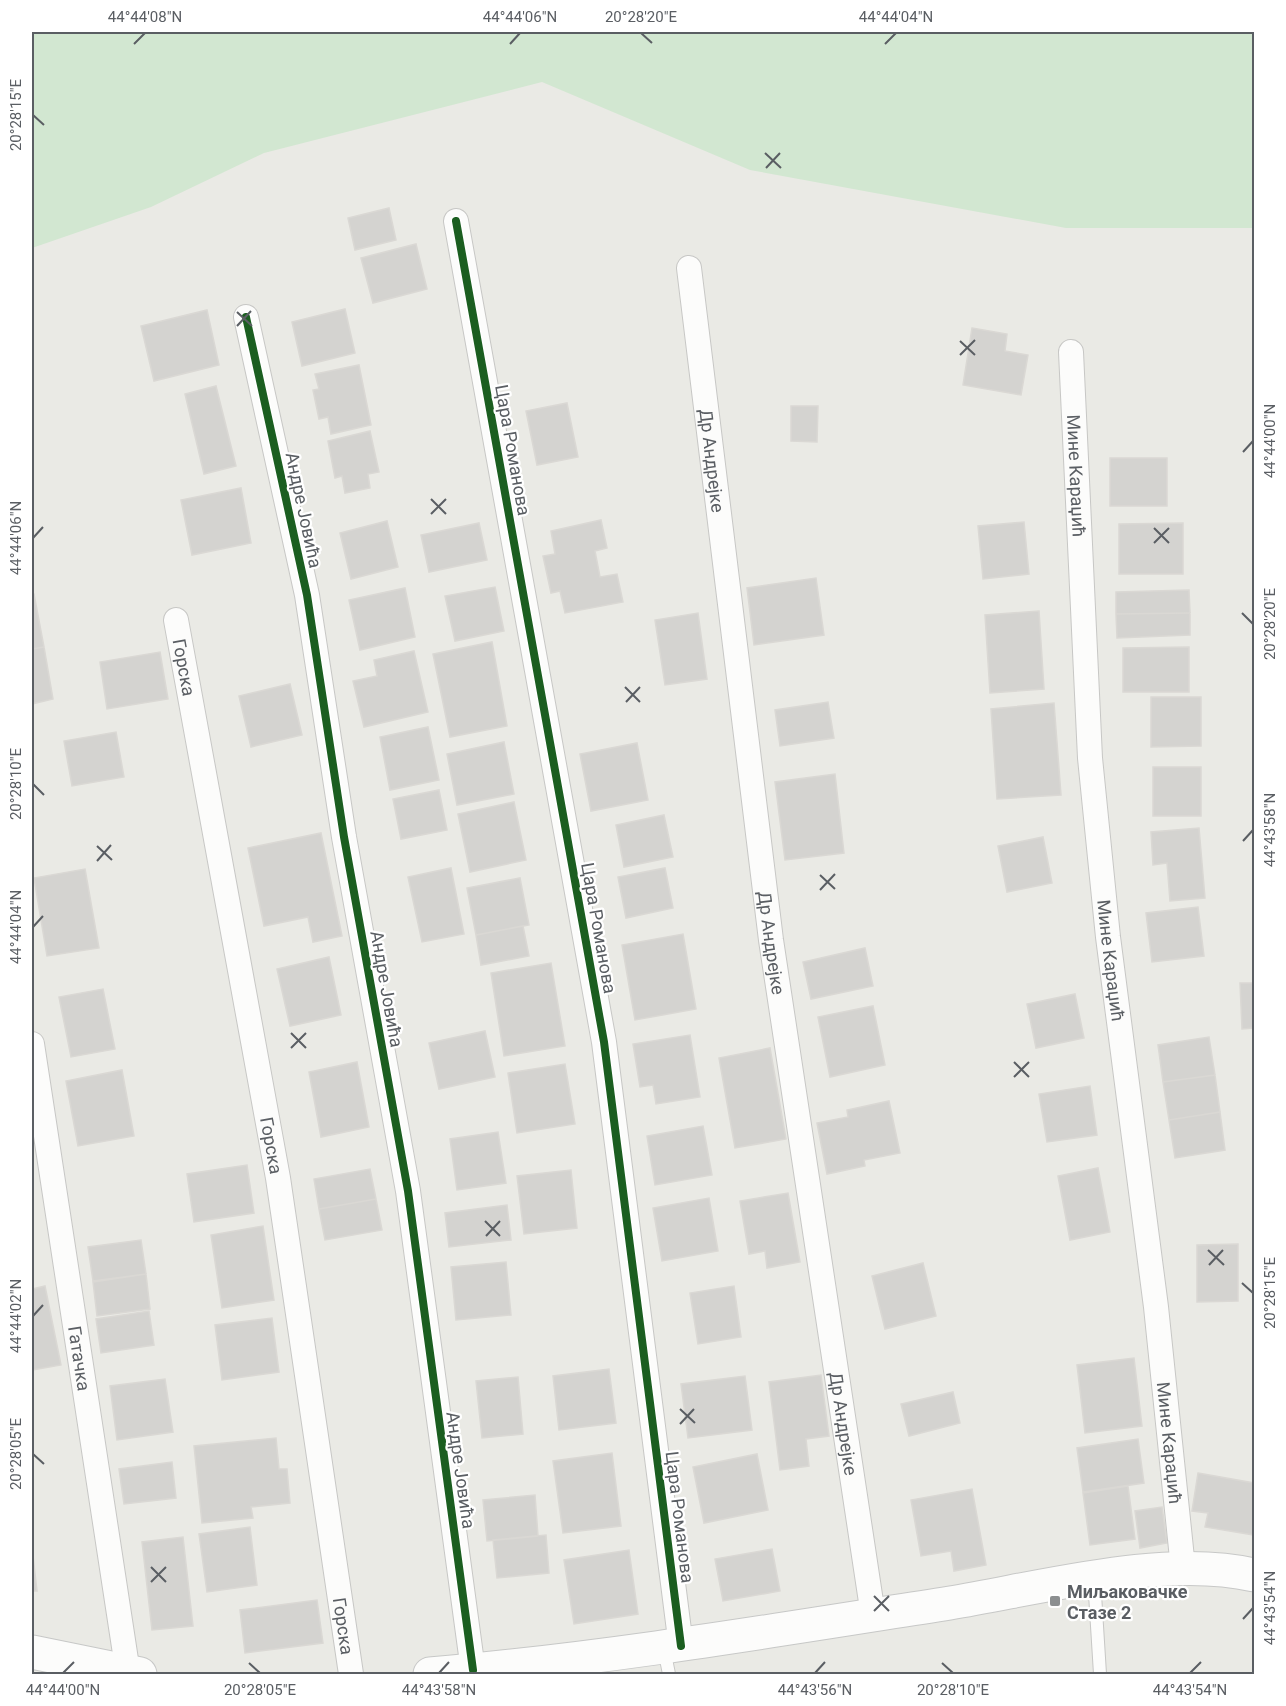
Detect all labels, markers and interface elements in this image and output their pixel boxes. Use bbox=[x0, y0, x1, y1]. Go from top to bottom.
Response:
text: 44°44'08"N bbox=[108, 8, 182, 26]
text: 44°44'06"N bbox=[483, 8, 557, 26]
text: 20°28'20"E bbox=[605, 8, 678, 26]
text: 44°44'04"N bbox=[859, 8, 933, 26]
text: 20°28'15"E bbox=[7, 78, 25, 151]
street label: Цара Романова bbox=[491, 383, 535, 517]
text: 44°44'00"N bbox=[1261, 404, 1279, 478]
street label: Др Андрејке bbox=[696, 408, 729, 514]
street label: Мине Караџић bbox=[1063, 414, 1090, 538]
street label: Андре Јовића bbox=[281, 450, 327, 570]
text: 44°44'06"N bbox=[7, 501, 25, 575]
text: 20°28'20"E bbox=[1261, 587, 1279, 660]
street label: Горска bbox=[169, 637, 200, 697]
text: 20°28'10"E bbox=[7, 747, 25, 820]
text: 44°43'58"N bbox=[1261, 793, 1279, 867]
street label: Цара Романова bbox=[577, 861, 621, 995]
text: 44°44'04"N bbox=[7, 890, 25, 964]
street label: Др Андрејке bbox=[755, 890, 790, 996]
street label: Мине Караџић bbox=[1094, 898, 1129, 1023]
street label: Андре Јовића bbox=[366, 929, 408, 1049]
street label: Горска bbox=[257, 1115, 288, 1176]
text: 20°28'15"E bbox=[1261, 1256, 1279, 1329]
text: 44°44'02"N bbox=[7, 1279, 25, 1353]
street label: Гатачка bbox=[65, 1324, 95, 1392]
street label: Др Андрејке bbox=[826, 1370, 862, 1477]
street label: Мине Караџић bbox=[1153, 1381, 1187, 1505]
street label: Андре Јовића bbox=[442, 1410, 480, 1530]
text: 20°28'05"E bbox=[7, 1417, 25, 1490]
street label: Цара Романова bbox=[661, 1450, 699, 1584]
text: 44°43'54"N bbox=[1261, 1571, 1279, 1645]
place label: Миљаковачке Стазе 2 bbox=[1067, 1581, 1188, 1623]
marker: Миљаковачке Стазе 2 bbox=[1048, 1594, 1062, 1608]
street label: Горска bbox=[329, 1596, 359, 1656]
text: 44°44'00"N bbox=[26, 1681, 100, 1699]
text: 20°28'05"E bbox=[224, 1681, 297, 1699]
text: 44°43'58"N bbox=[402, 1681, 476, 1699]
text: 44°43'56"N bbox=[778, 1681, 852, 1699]
text: 20°28'10"E bbox=[917, 1681, 990, 1699]
text: 44°43'54"N bbox=[1153, 1681, 1227, 1699]

